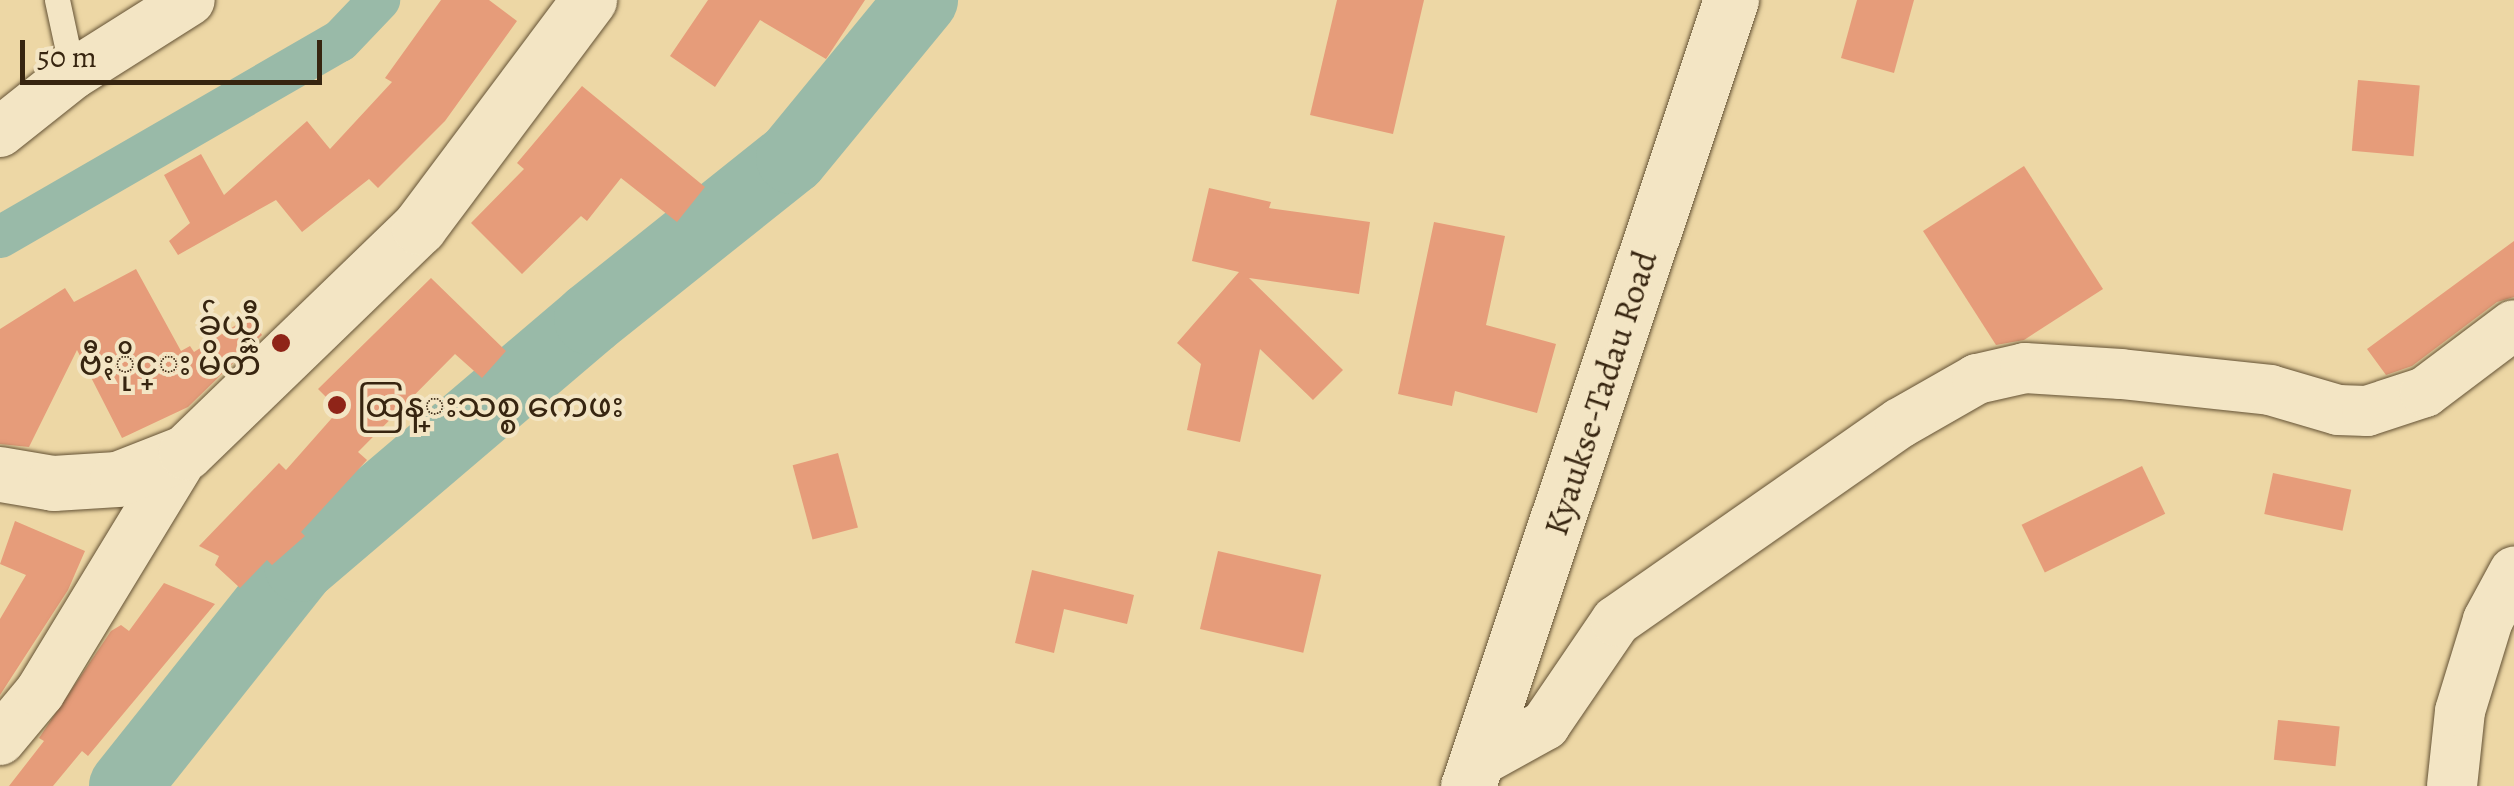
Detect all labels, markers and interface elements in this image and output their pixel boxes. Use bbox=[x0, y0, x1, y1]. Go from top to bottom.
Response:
scale bar bbox=[25, 20, 328, 82]
text: 50 m bbox=[37, 37, 97, 77]
street label: Kyaukse-Tadau Road bbox=[1534, 245, 1666, 541]
place label: ခ်ယ္ရီ ဗီႏိုင္း မိတၱဴ bbox=[79, 302, 261, 384]
marker: ခ်ယ္ရီ ဗီႏိုင္း မိတၱဴ bbox=[270, 332, 292, 354]
place label: ထြန္းသစ္စ ကေဖး bbox=[357, 384, 624, 426]
marker: ထြန္းသစ္စ ကေဖး bbox=[326, 394, 348, 416]

